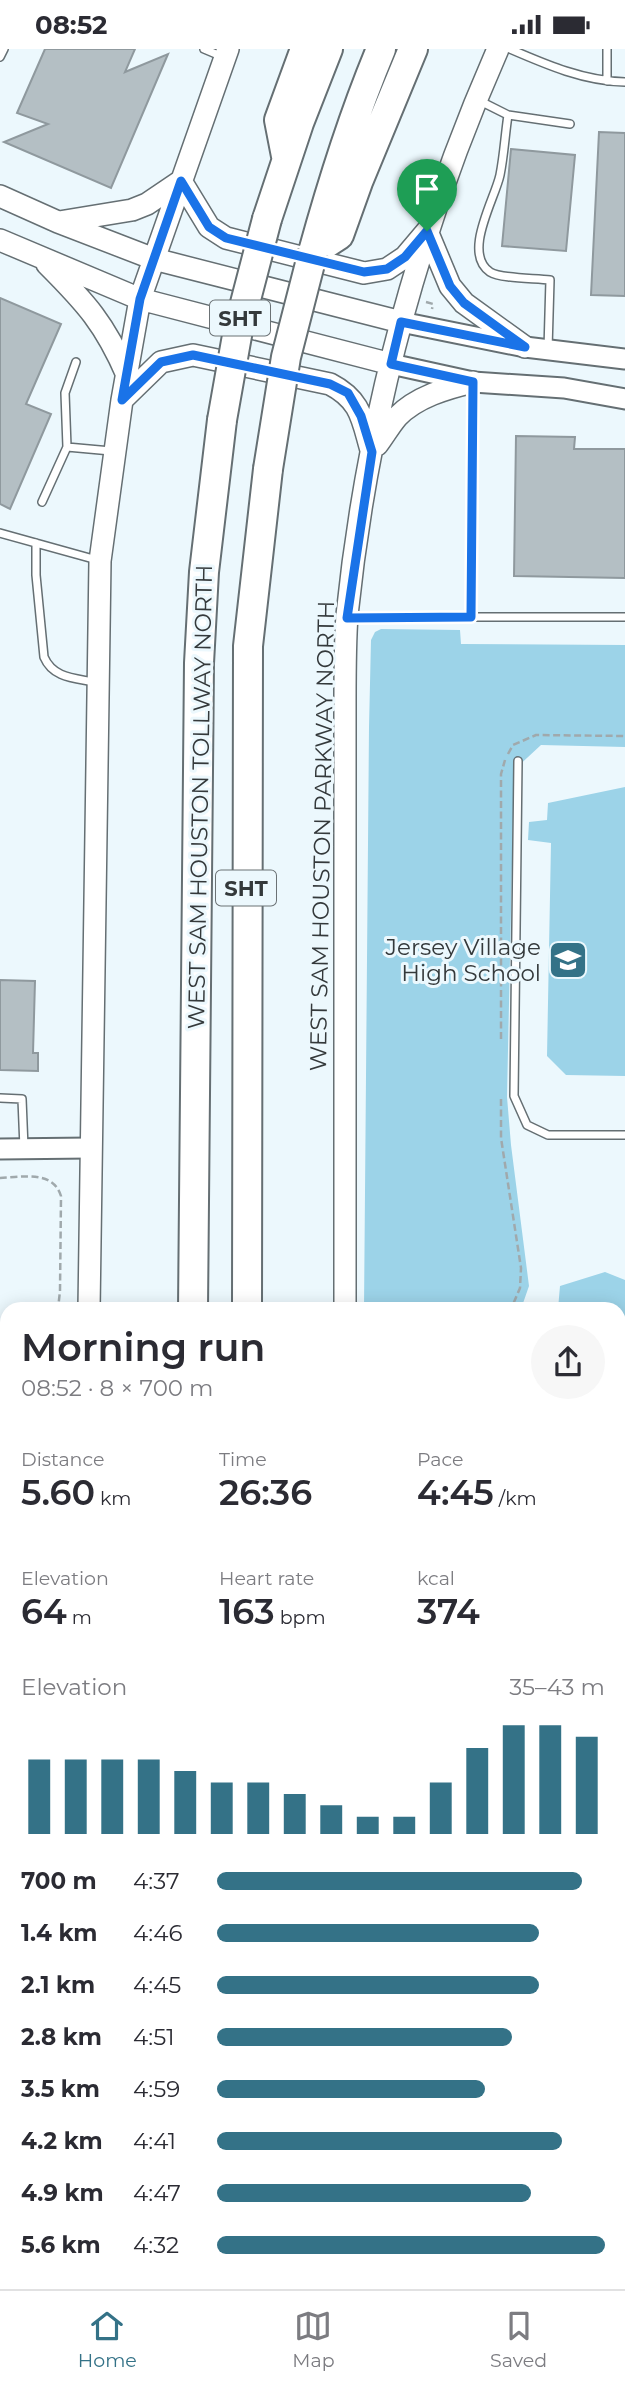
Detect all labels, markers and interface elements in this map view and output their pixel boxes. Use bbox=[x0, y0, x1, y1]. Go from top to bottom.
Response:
text: 08:52 bbox=[35, 9, 107, 41]
pin bbox=[397, 159, 457, 231]
icon: arrive bbox=[408, 170, 446, 208]
road number: SHT bbox=[210, 301, 270, 335]
street label: WEST SAM HOUSTON TOLLWAY NORTH bbox=[182, 564, 218, 1030]
street label: WEST SAM HOUSTON PARKWAY NORTH bbox=[304, 600, 340, 1072]
road number: SHT bbox=[216, 871, 276, 905]
place label: Jersey Village High School bbox=[385, 933, 541, 987]
school or university icon: Jersey Village High School bbox=[547, 939, 589, 981]
text: Morning run bbox=[21, 1324, 265, 1371]
button: share bbox=[531, 1325, 605, 1399]
text: 08:52 · 8 × 700 m bbox=[21, 1374, 214, 1402]
text: Distance bbox=[21, 1448, 104, 1471]
text: Time bbox=[219, 1448, 267, 1471]
text: Pace bbox=[417, 1448, 464, 1471]
text: 5.60 bbox=[21, 1471, 95, 1514]
text: 26:36 bbox=[219, 1471, 312, 1514]
text: 4:45 bbox=[417, 1471, 494, 1514]
text: km bbox=[95, 1487, 131, 1510]
text: /km bbox=[494, 1487, 537, 1510]
text: Elevation bbox=[21, 1567, 109, 1590]
text: Heart rate bbox=[219, 1567, 314, 1590]
text: kcal bbox=[417, 1567, 455, 1590]
text: 64 bbox=[21, 1590, 67, 1633]
text: 163 bbox=[219, 1590, 275, 1633]
text: 374 bbox=[417, 1590, 480, 1633]
text: m bbox=[67, 1606, 92, 1629]
text: bpm bbox=[275, 1606, 326, 1629]
text: Elevation bbox=[21, 1673, 127, 1701]
text: 35–43 m bbox=[509, 1673, 605, 1701]
text: 700 m bbox=[21, 1867, 97, 1895]
text: 4:37 bbox=[133, 1867, 179, 1895]
text: 1.4 km bbox=[21, 1919, 98, 1947]
text: 4:46 bbox=[133, 1919, 182, 1947]
text: 2.1 km bbox=[21, 1971, 95, 1999]
text: 4:45 bbox=[133, 1971, 181, 1999]
text: 2.8 km bbox=[21, 2023, 102, 2051]
text: 4:51 bbox=[133, 2023, 175, 2051]
text: 3.5 km bbox=[21, 2075, 100, 2103]
text: 4:59 bbox=[133, 2075, 180, 2103]
text: 4.2 km bbox=[21, 2127, 103, 2155]
text: 4:41 bbox=[133, 2127, 176, 2155]
text: 4.9 km bbox=[21, 2179, 104, 2207]
text: 4:47 bbox=[133, 2179, 181, 2207]
text: 5.6 km bbox=[21, 2231, 101, 2259]
text: 4:32 bbox=[133, 2231, 179, 2259]
tab: Home bbox=[78, 2307, 137, 2372]
tab: Map bbox=[292, 2307, 335, 2372]
tab: Saved bbox=[490, 2307, 547, 2372]

